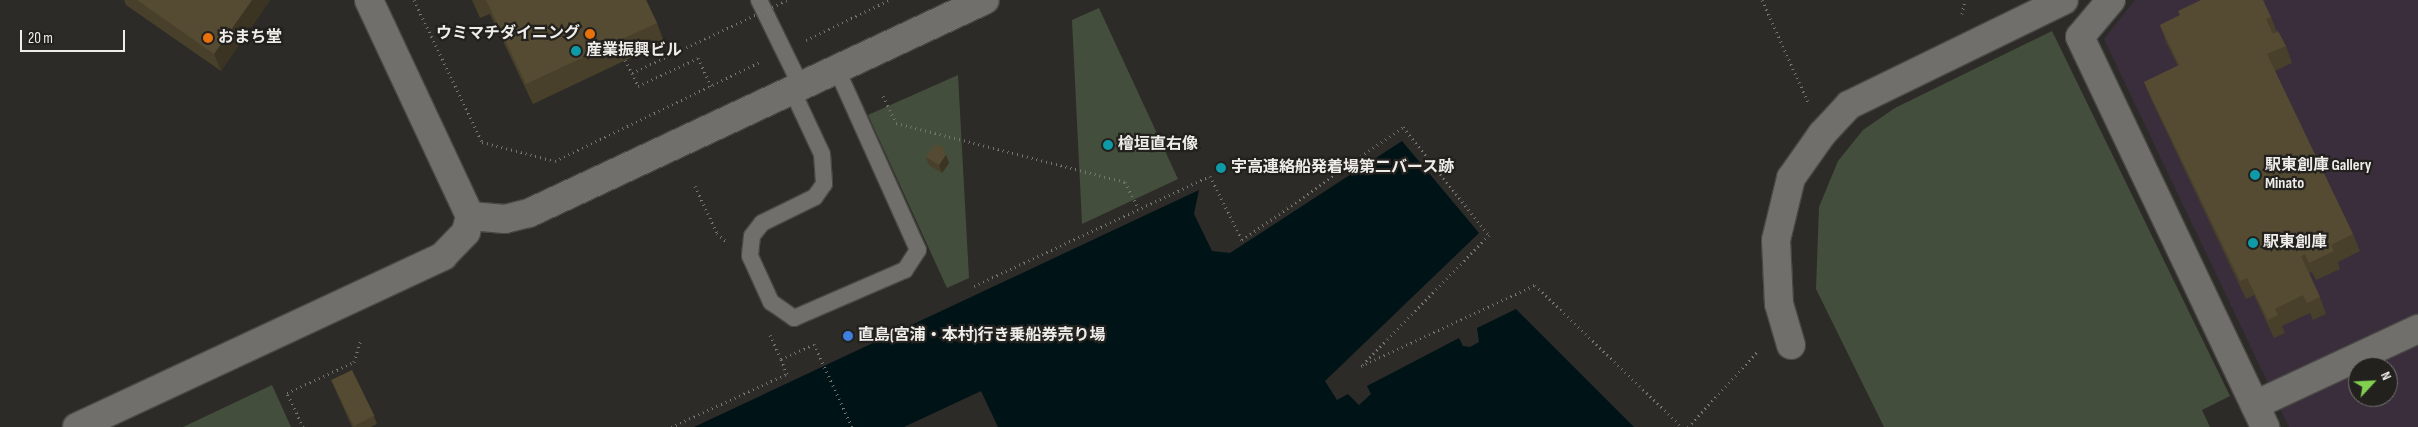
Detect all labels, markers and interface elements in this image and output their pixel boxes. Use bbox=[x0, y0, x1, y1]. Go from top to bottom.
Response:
scale bar bbox=[22, 20, 128, 52]
place label: ウミマチダイニング bbox=[436, 24, 580, 44]
place label: おまち堂 bbox=[218, 28, 282, 48]
marker: ウミマチダイニング bbox=[584, 28, 596, 40]
text: 20 m bbox=[28, 29, 53, 48]
marker: おまち堂 bbox=[202, 32, 214, 44]
place label: 産業振興ビル bbox=[586, 41, 682, 61]
marker: 産業振興ビル bbox=[570, 45, 582, 57]
place label: 檜垣直右像 bbox=[1118, 135, 1198, 155]
marker: 檜垣直右像 bbox=[1102, 139, 1114, 151]
place label: 駅東創庫 Gallery Minato bbox=[2265, 156, 2371, 194]
place label: 宇高連絡船発着場第二バース跡 bbox=[1231, 158, 1455, 178]
marker: 宇高連絡船発着場第二バース跡 bbox=[1215, 162, 1227, 174]
marker: 駅東創庫 Gallery Minato bbox=[2249, 169, 2261, 181]
place label: 駅東創庫 bbox=[2263, 233, 2327, 253]
marker: 駅東創庫 bbox=[2247, 237, 2259, 249]
place label: 直島(宮浦・本村)行き乗船券売り場 bbox=[858, 326, 1105, 346]
marker: 直島(宮浦・本村)行き乗船券売り場 bbox=[842, 330, 854, 342]
north arrow bbox=[2348, 357, 2398, 407]
text: N bbox=[2377, 369, 2395, 383]

